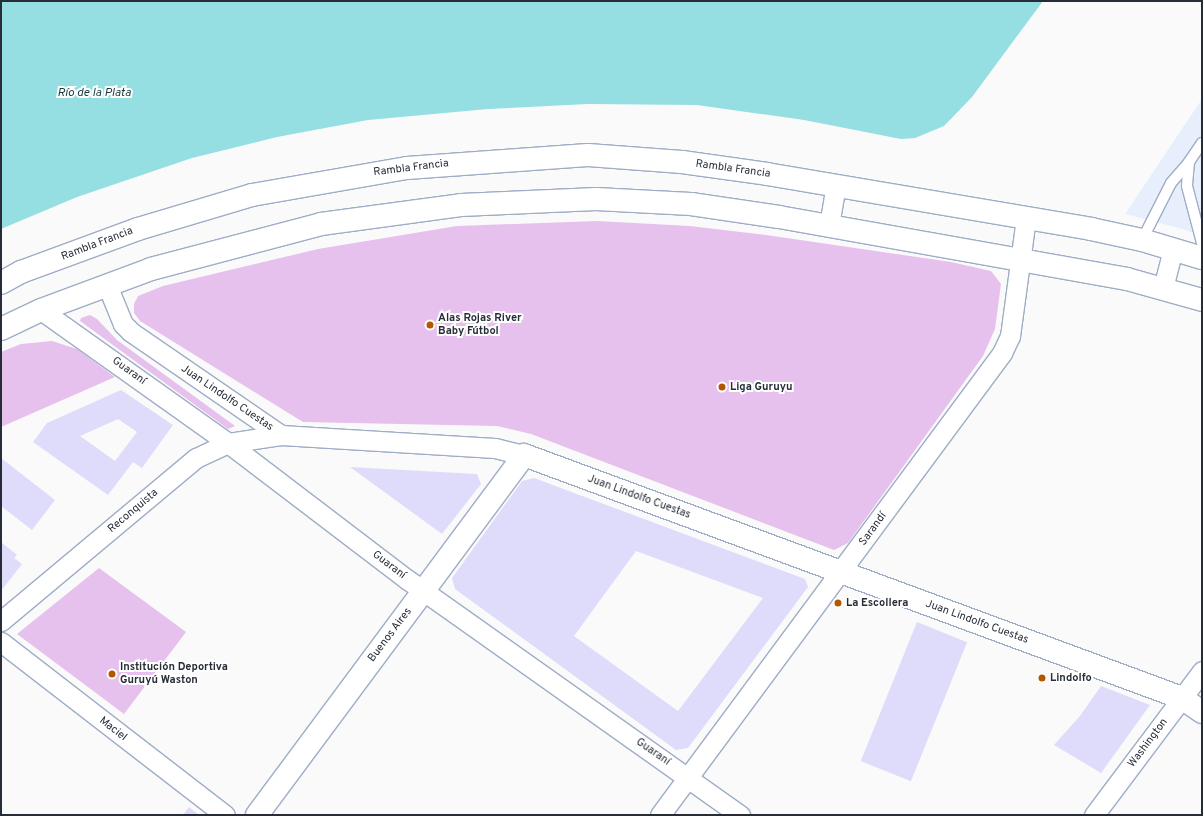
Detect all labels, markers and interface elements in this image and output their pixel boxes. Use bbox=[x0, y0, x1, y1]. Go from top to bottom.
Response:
water label: Río de la Plata bbox=[57, 87, 131, 101]
street label: Rambla Francia bbox=[373, 157, 449, 179]
street label: Rambla Francia bbox=[695, 157, 771, 181]
street label: Rambla Francia bbox=[59, 224, 135, 264]
place label: Alas Rojas River Baby Fútbol bbox=[438, 312, 522, 338]
marker: Alas Rojas River Baby Fútbol bbox=[425, 320, 435, 330]
street label: Guaraní bbox=[109, 354, 149, 388]
street label: Juan Lindolfo Cuestas bbox=[178, 362, 276, 434]
place label: Liga Guruyu bbox=[730, 380, 792, 394]
marker: Liga Guruyu bbox=[717, 382, 727, 392]
street label: Juan Lindolfo Cuestas bbox=[586, 472, 692, 522]
street label: Reconquista bbox=[105, 486, 161, 536]
street label: Sarandí bbox=[857, 510, 889, 548]
street label: Guaraní bbox=[370, 548, 408, 582]
place label: La Escollera bbox=[846, 596, 908, 610]
street label: Juan Lindolfo Cuestas bbox=[924, 597, 1030, 647]
marker: La Escollera bbox=[833, 598, 843, 608]
street label: Buenos Aires bbox=[365, 605, 415, 665]
place label: Institución Deportiva Guruyú Waston bbox=[120, 661, 228, 687]
marker: Institución Deportiva Guruyú Waston bbox=[107, 669, 117, 679]
place label: Lindolfo bbox=[1050, 671, 1092, 685]
marker: Lindolfo bbox=[1037, 673, 1047, 683]
street label: Maciel bbox=[97, 714, 129, 744]
street label: Washington bbox=[1125, 716, 1171, 770]
street label: Guaraní bbox=[633, 735, 673, 769]

